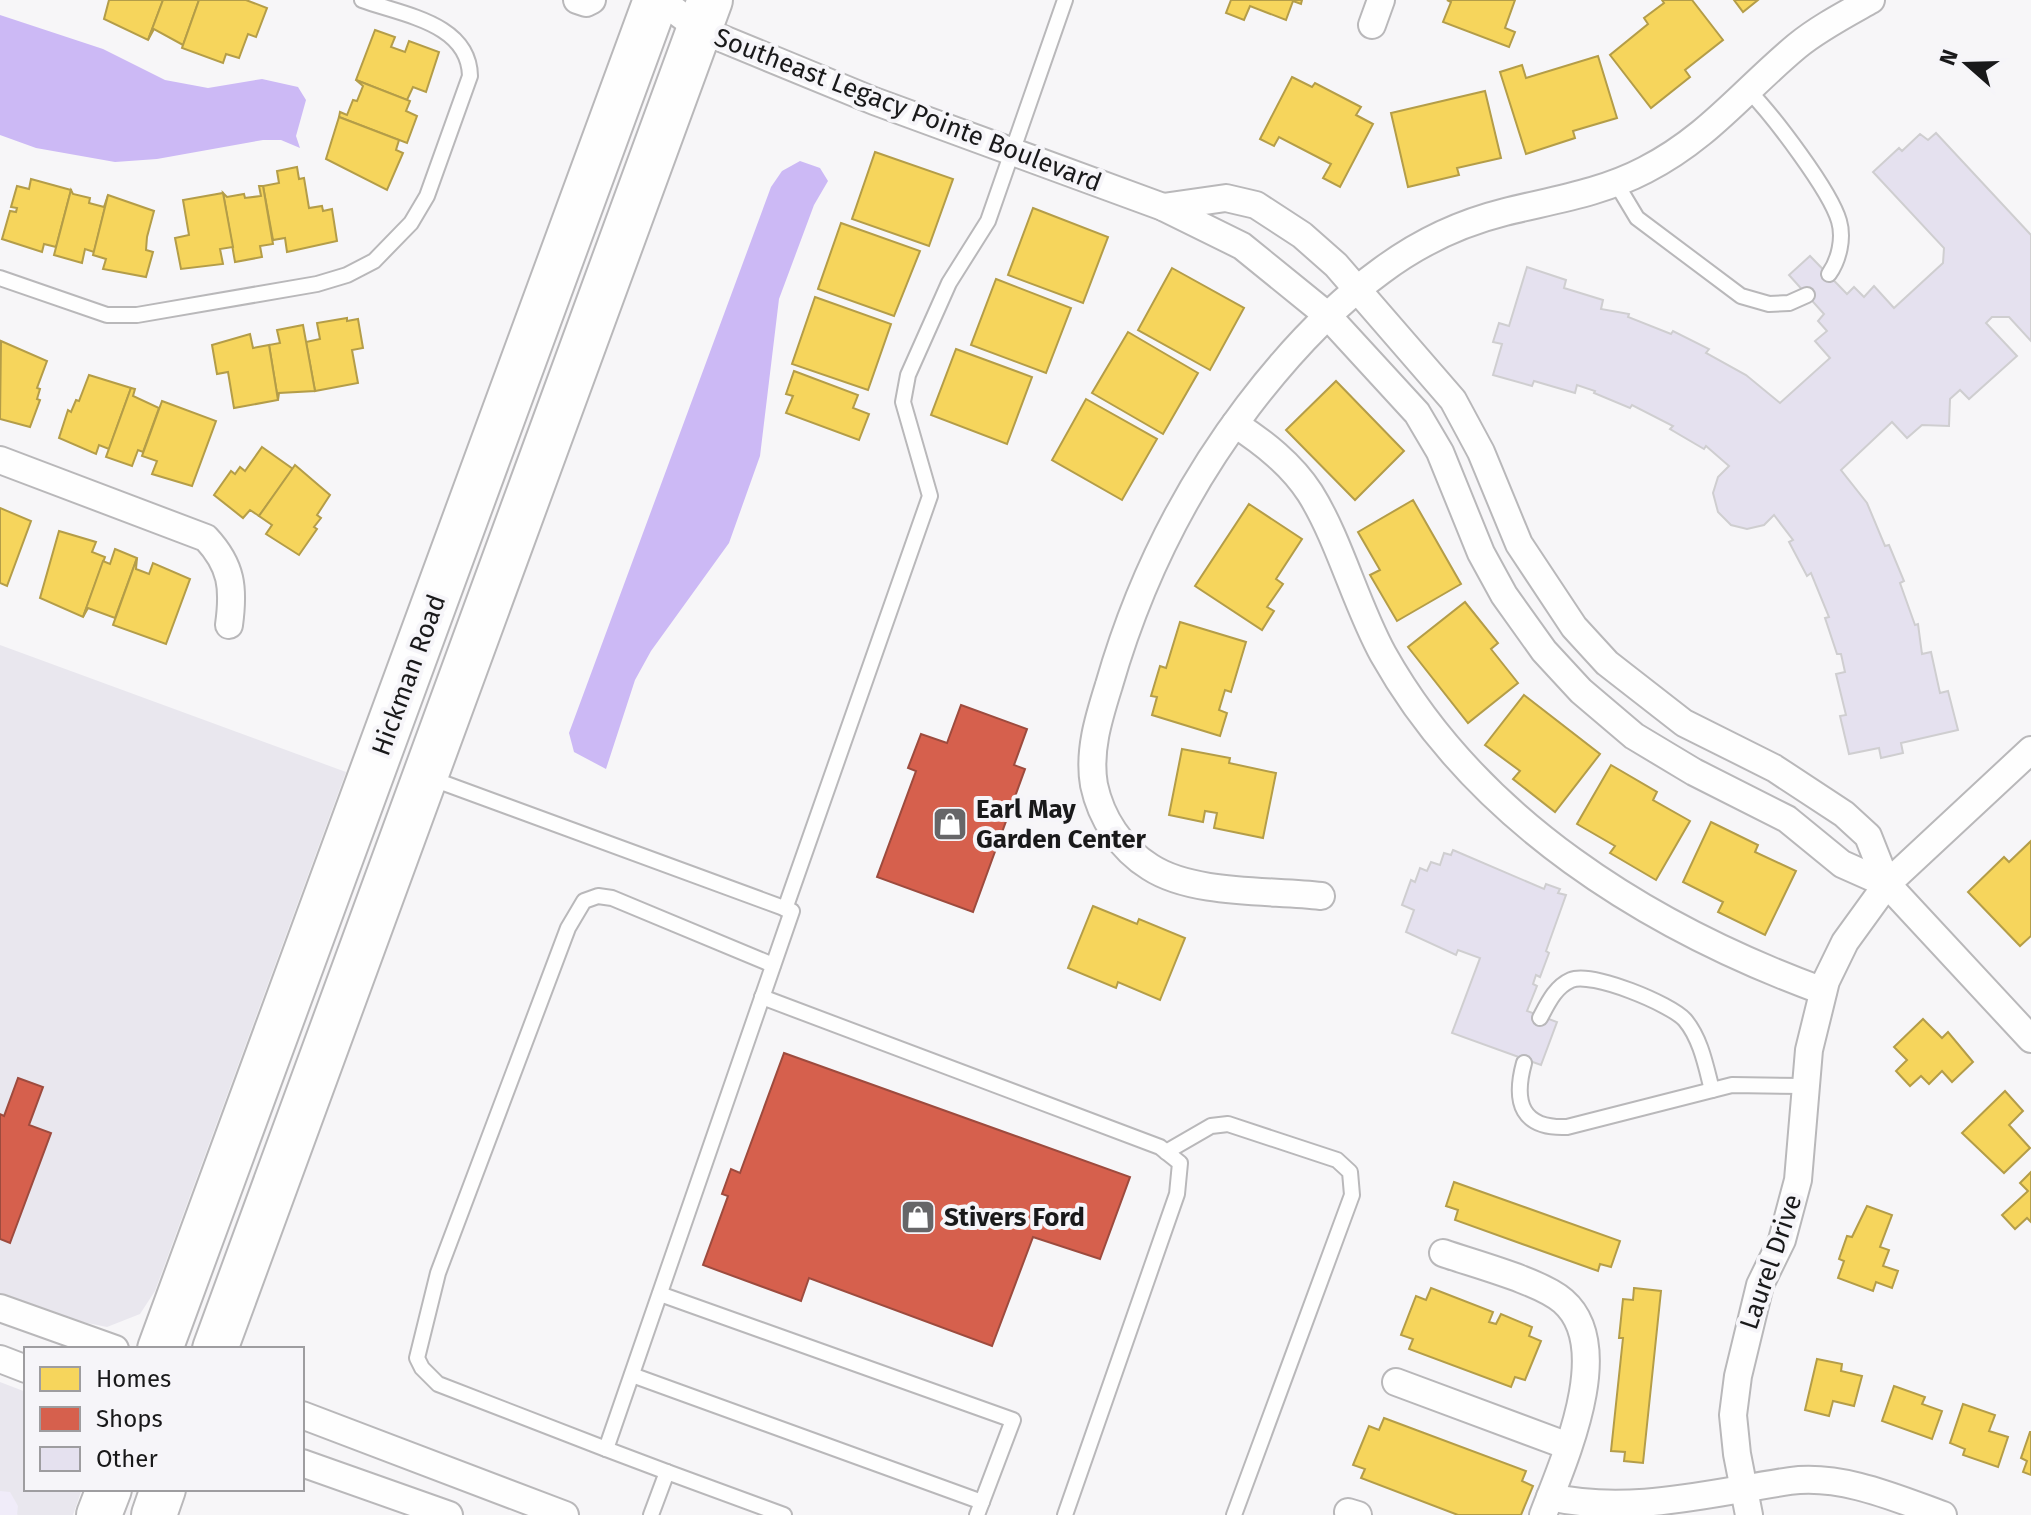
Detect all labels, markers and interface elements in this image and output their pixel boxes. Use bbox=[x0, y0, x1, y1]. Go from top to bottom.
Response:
street label: Southeast Legacy Pointe Boulevard bbox=[710, 22, 1106, 198]
north arrow bbox=[1927, 24, 2007, 104]
text: N bbox=[1933, 46, 1964, 69]
street label: Hickman Road bbox=[365, 590, 453, 760]
place label: Earl May Garden Center bbox=[976, 794, 1146, 855]
shop icon: Earl May Garden Center bbox=[931, 805, 969, 843]
street label: Laurel Drive bbox=[1733, 1190, 1809, 1334]
shop icon: Stivers Ford bbox=[899, 1198, 937, 1236]
place label: Stivers Ford bbox=[944, 1202, 1085, 1233]
legend bbox=[24, 1347, 304, 1491]
text: Homes bbox=[96, 1365, 171, 1393]
text: Shops bbox=[96, 1405, 163, 1433]
text: Other bbox=[96, 1445, 158, 1473]

